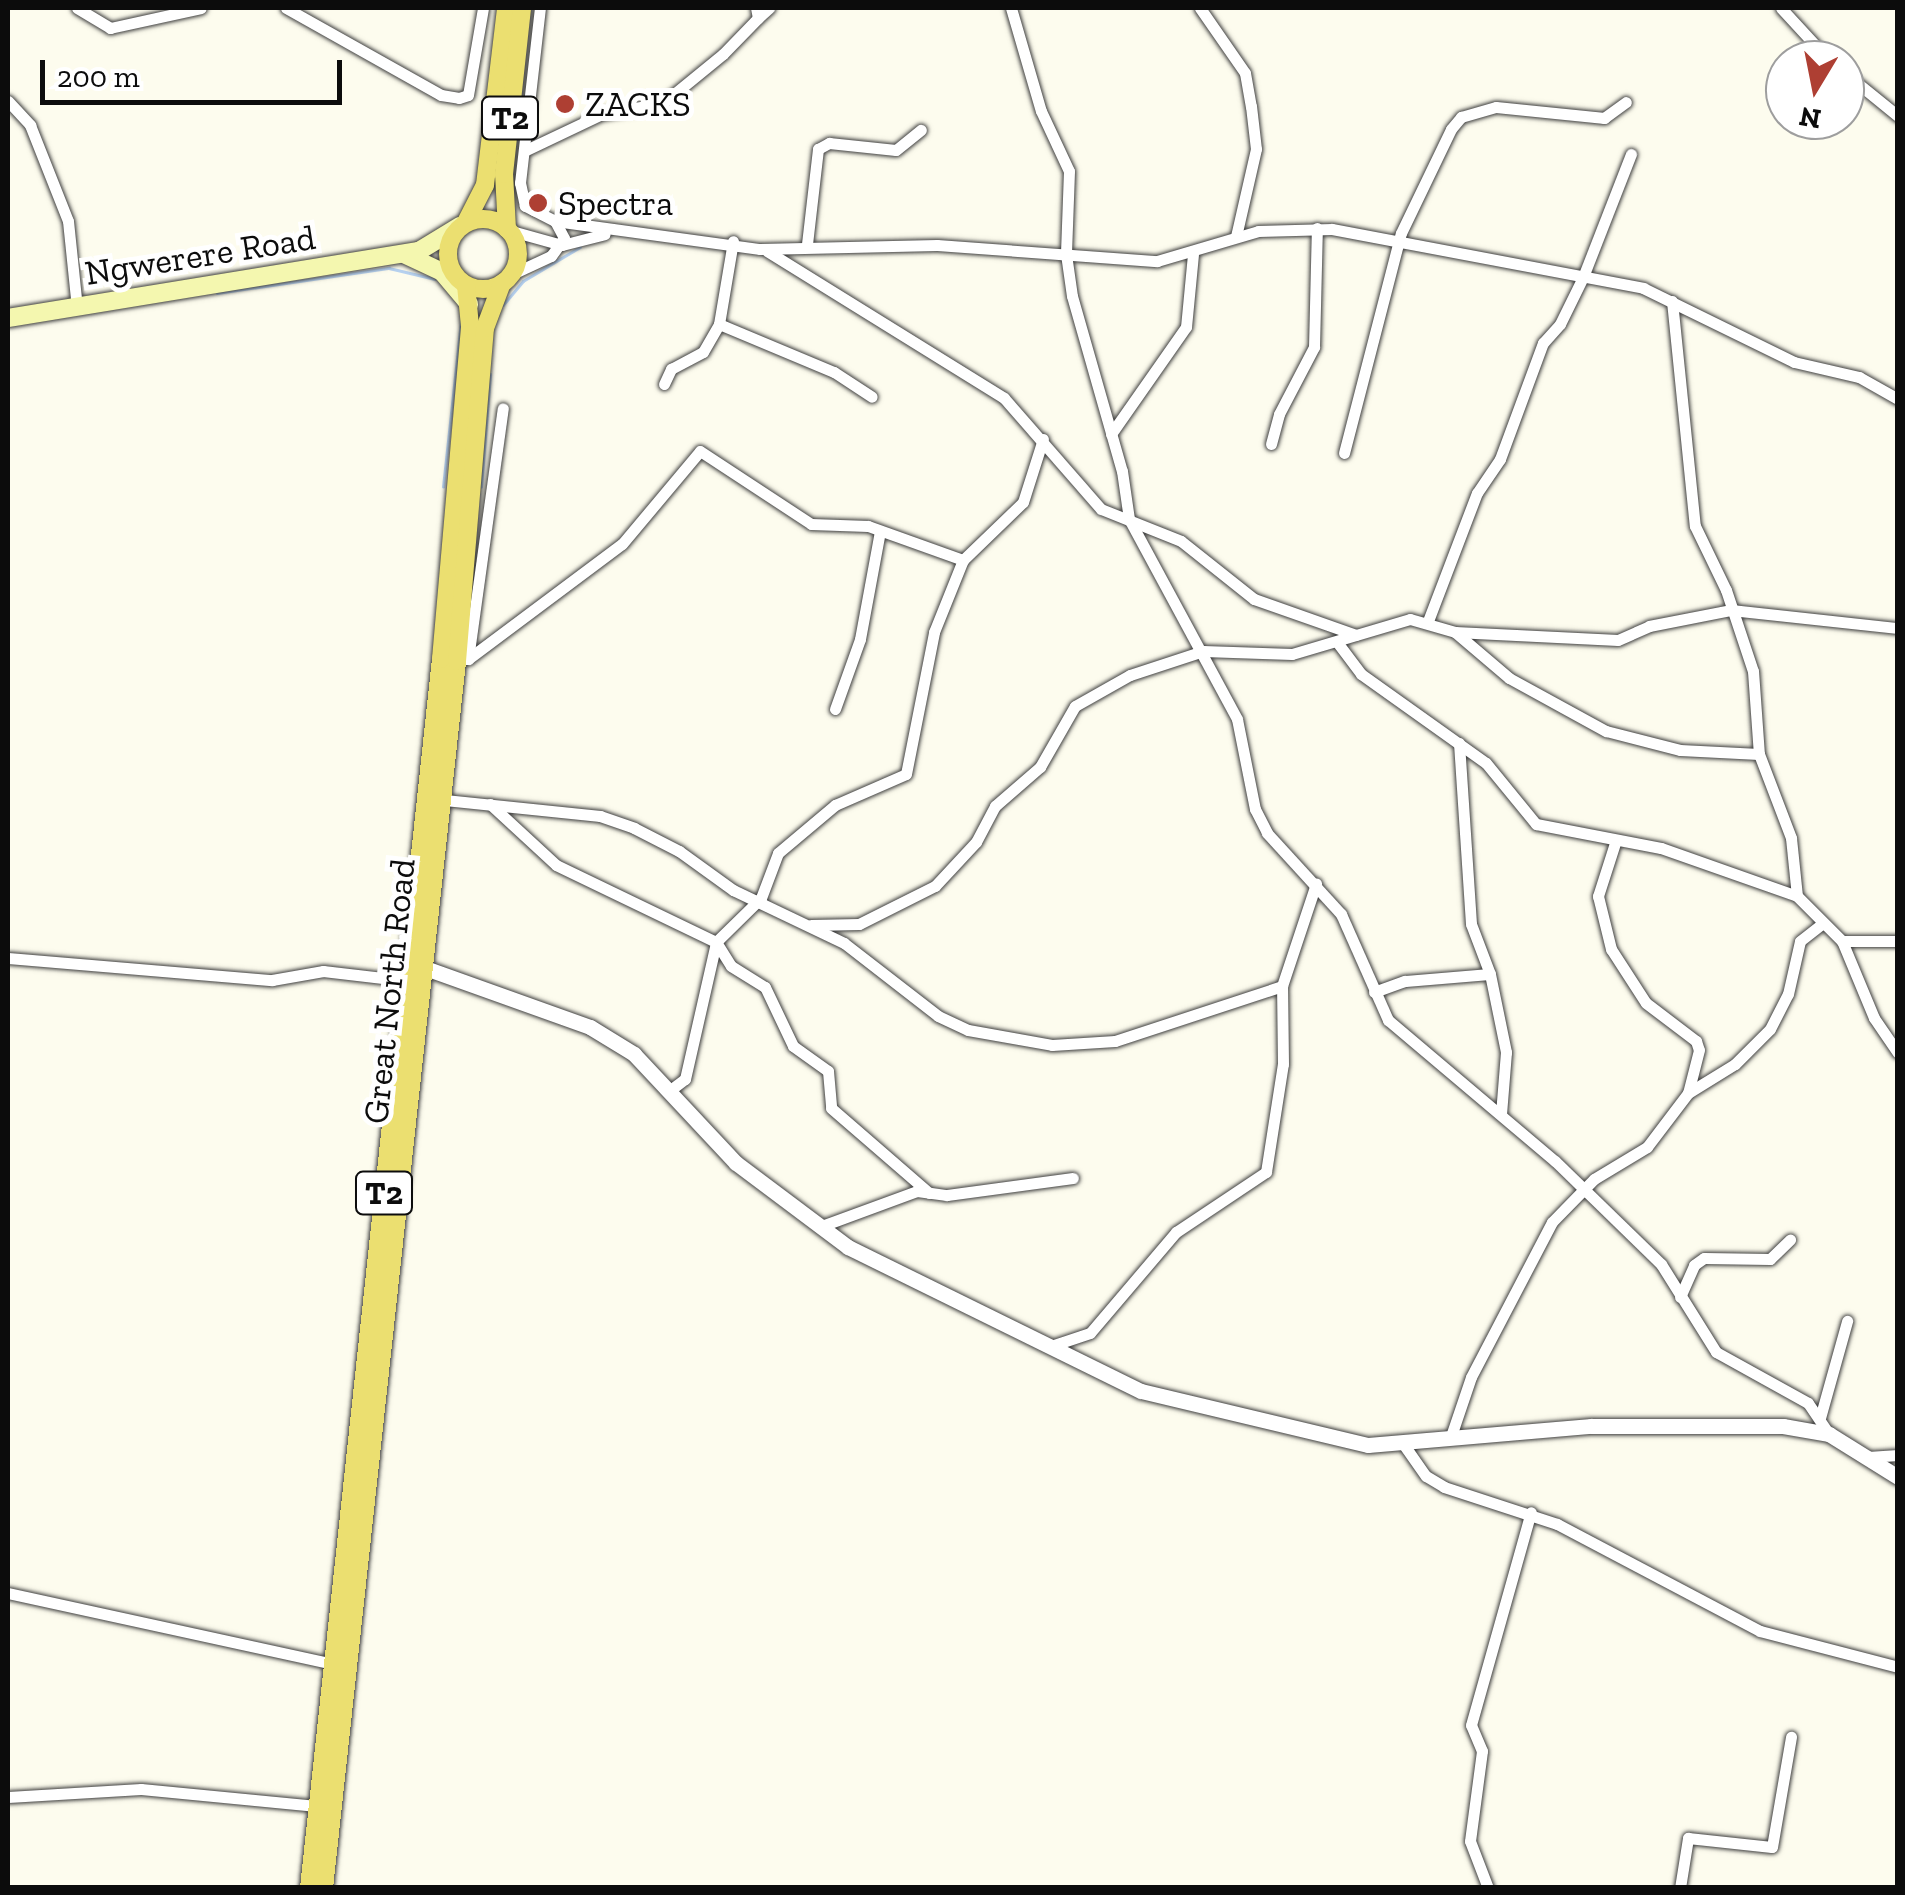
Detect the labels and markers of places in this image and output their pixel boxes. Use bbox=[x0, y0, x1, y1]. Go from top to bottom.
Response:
place label: ZACKS bbox=[585, 83, 691, 125]
marker: ZACKS bbox=[554, 93, 576, 115]
place label: Spectra bbox=[558, 182, 673, 224]
marker: Spectra bbox=[527, 192, 549, 214]

